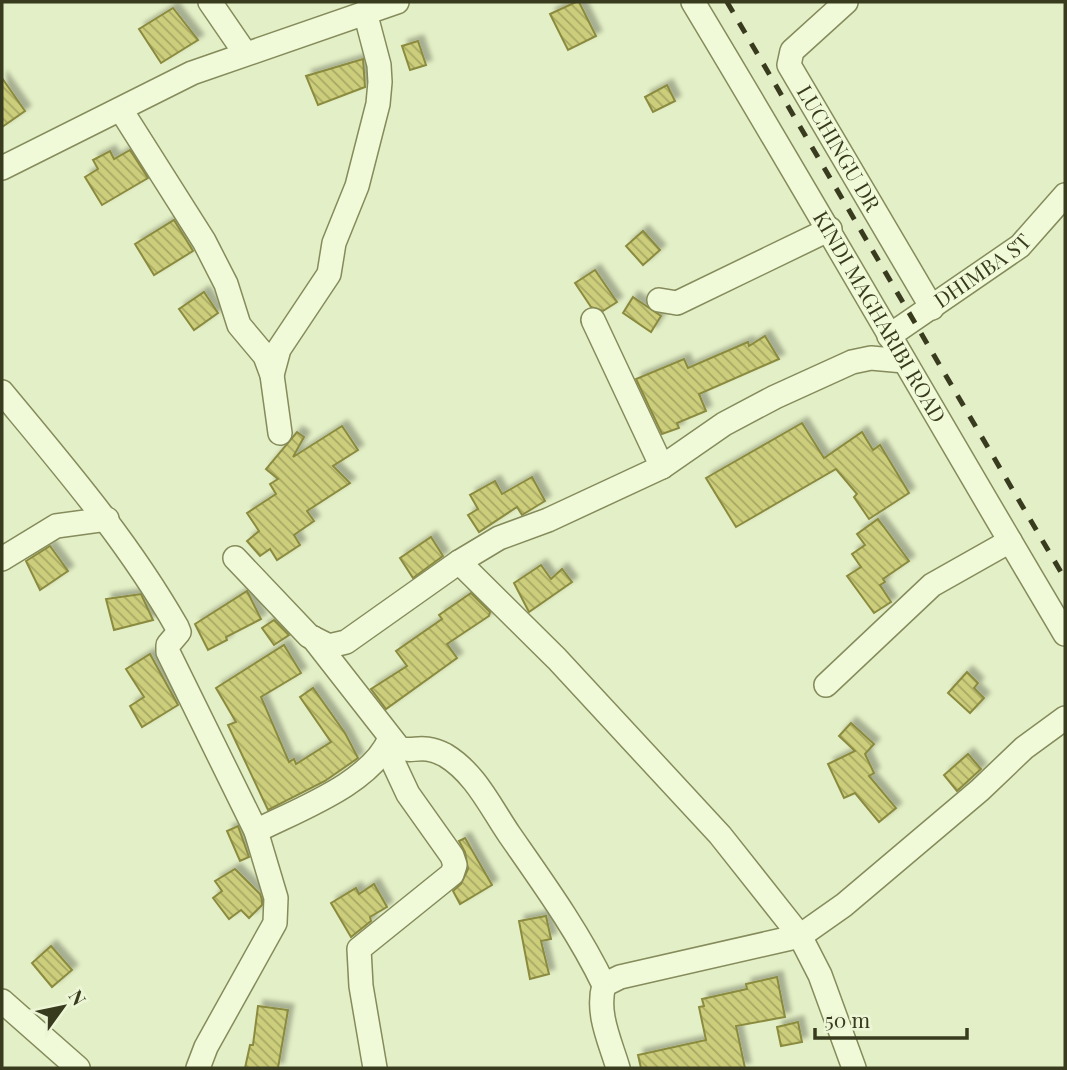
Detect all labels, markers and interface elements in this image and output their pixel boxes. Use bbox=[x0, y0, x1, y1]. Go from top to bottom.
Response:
street label: LUCHINGU DR bbox=[792, 79, 888, 216]
street label: KINDI MAGHARIBI ROAD bbox=[808, 205, 954, 427]
street label: DHIMBA ST bbox=[928, 227, 1036, 313]
north arrow bbox=[28, 972, 98, 1042]
text: N bbox=[63, 984, 93, 1010]
scale bar bbox=[815, 996, 967, 1040]
text: 50 m bbox=[825, 1005, 871, 1033]

